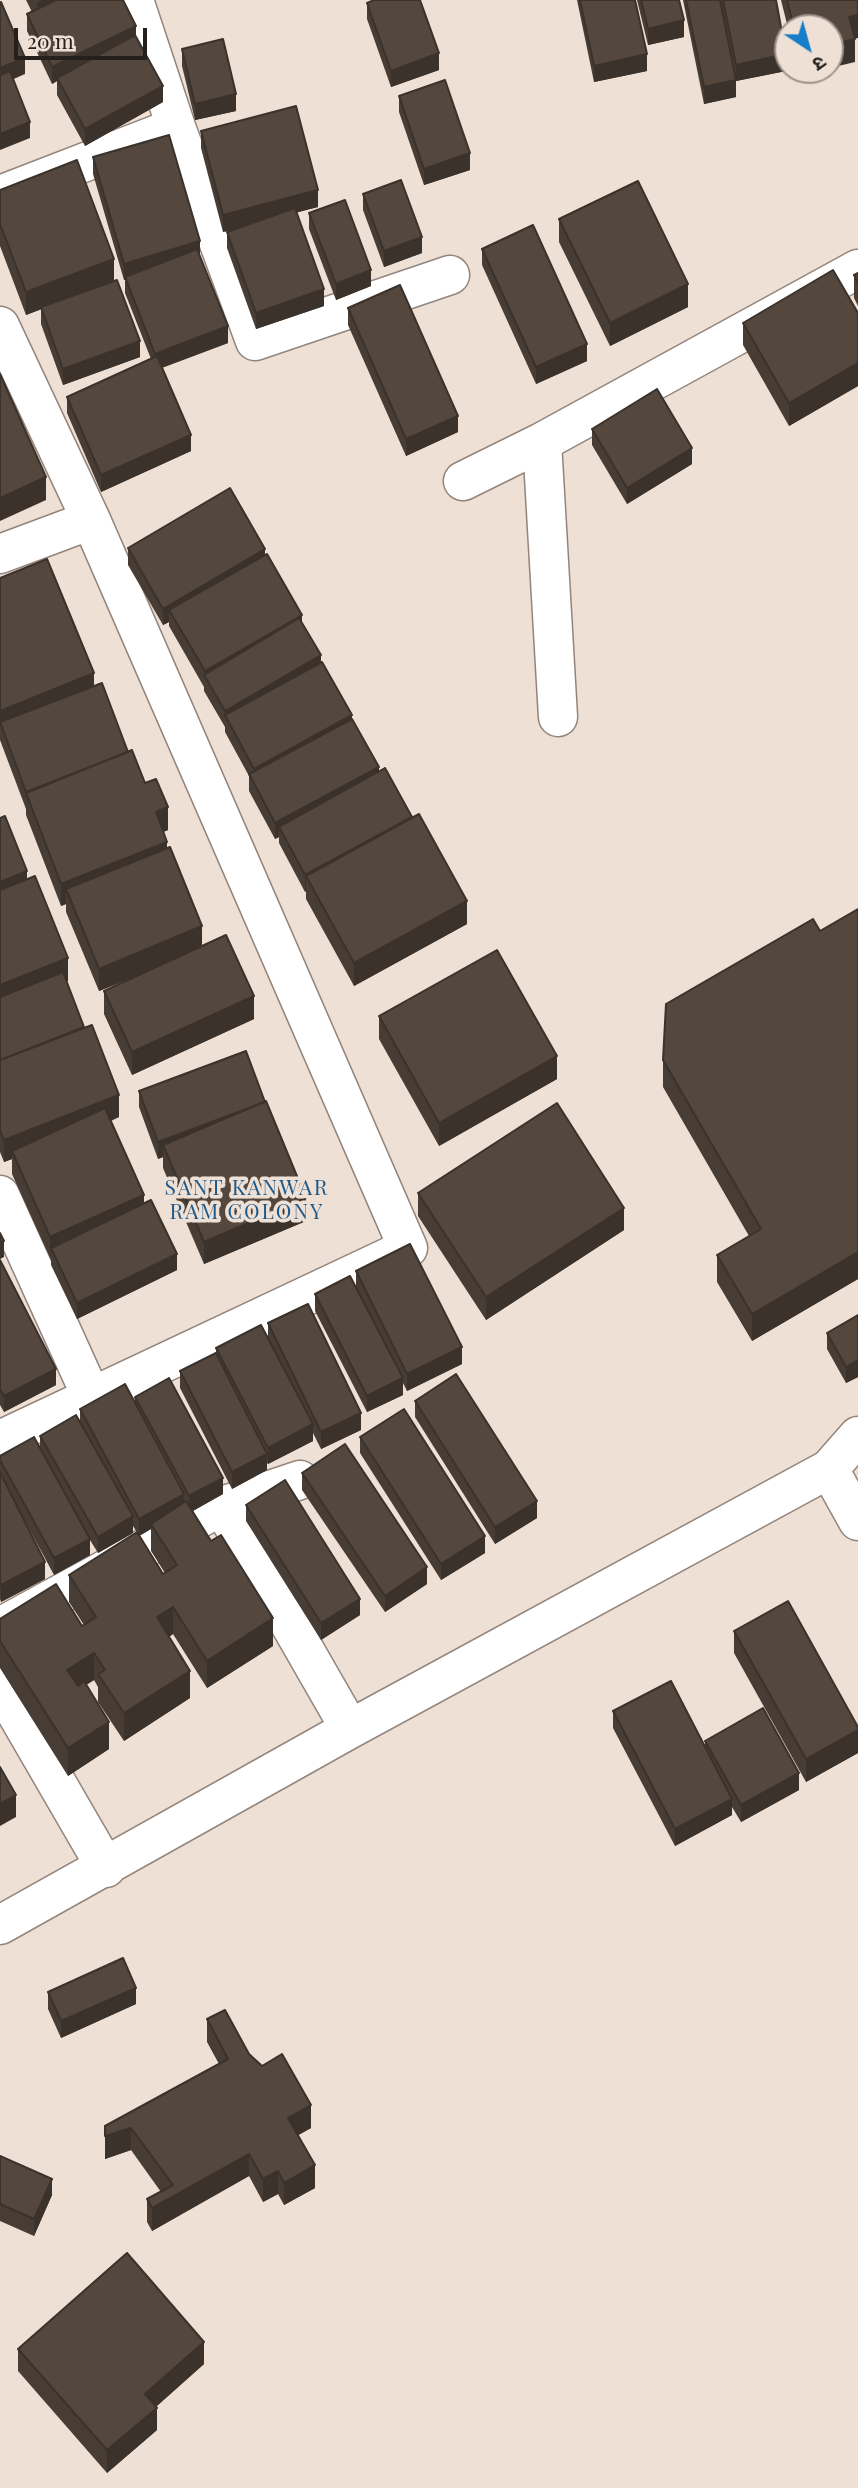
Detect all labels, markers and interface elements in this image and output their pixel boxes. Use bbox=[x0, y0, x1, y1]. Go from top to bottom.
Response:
scale bar bbox=[18, 14, 150, 58]
north arrow bbox=[774, 14, 844, 84]
text: 20 m bbox=[27, 26, 74, 54]
text: उ bbox=[808, 51, 832, 78]
district label: SANT KANWAR RAM COLONY bbox=[166, 1175, 328, 1225]

